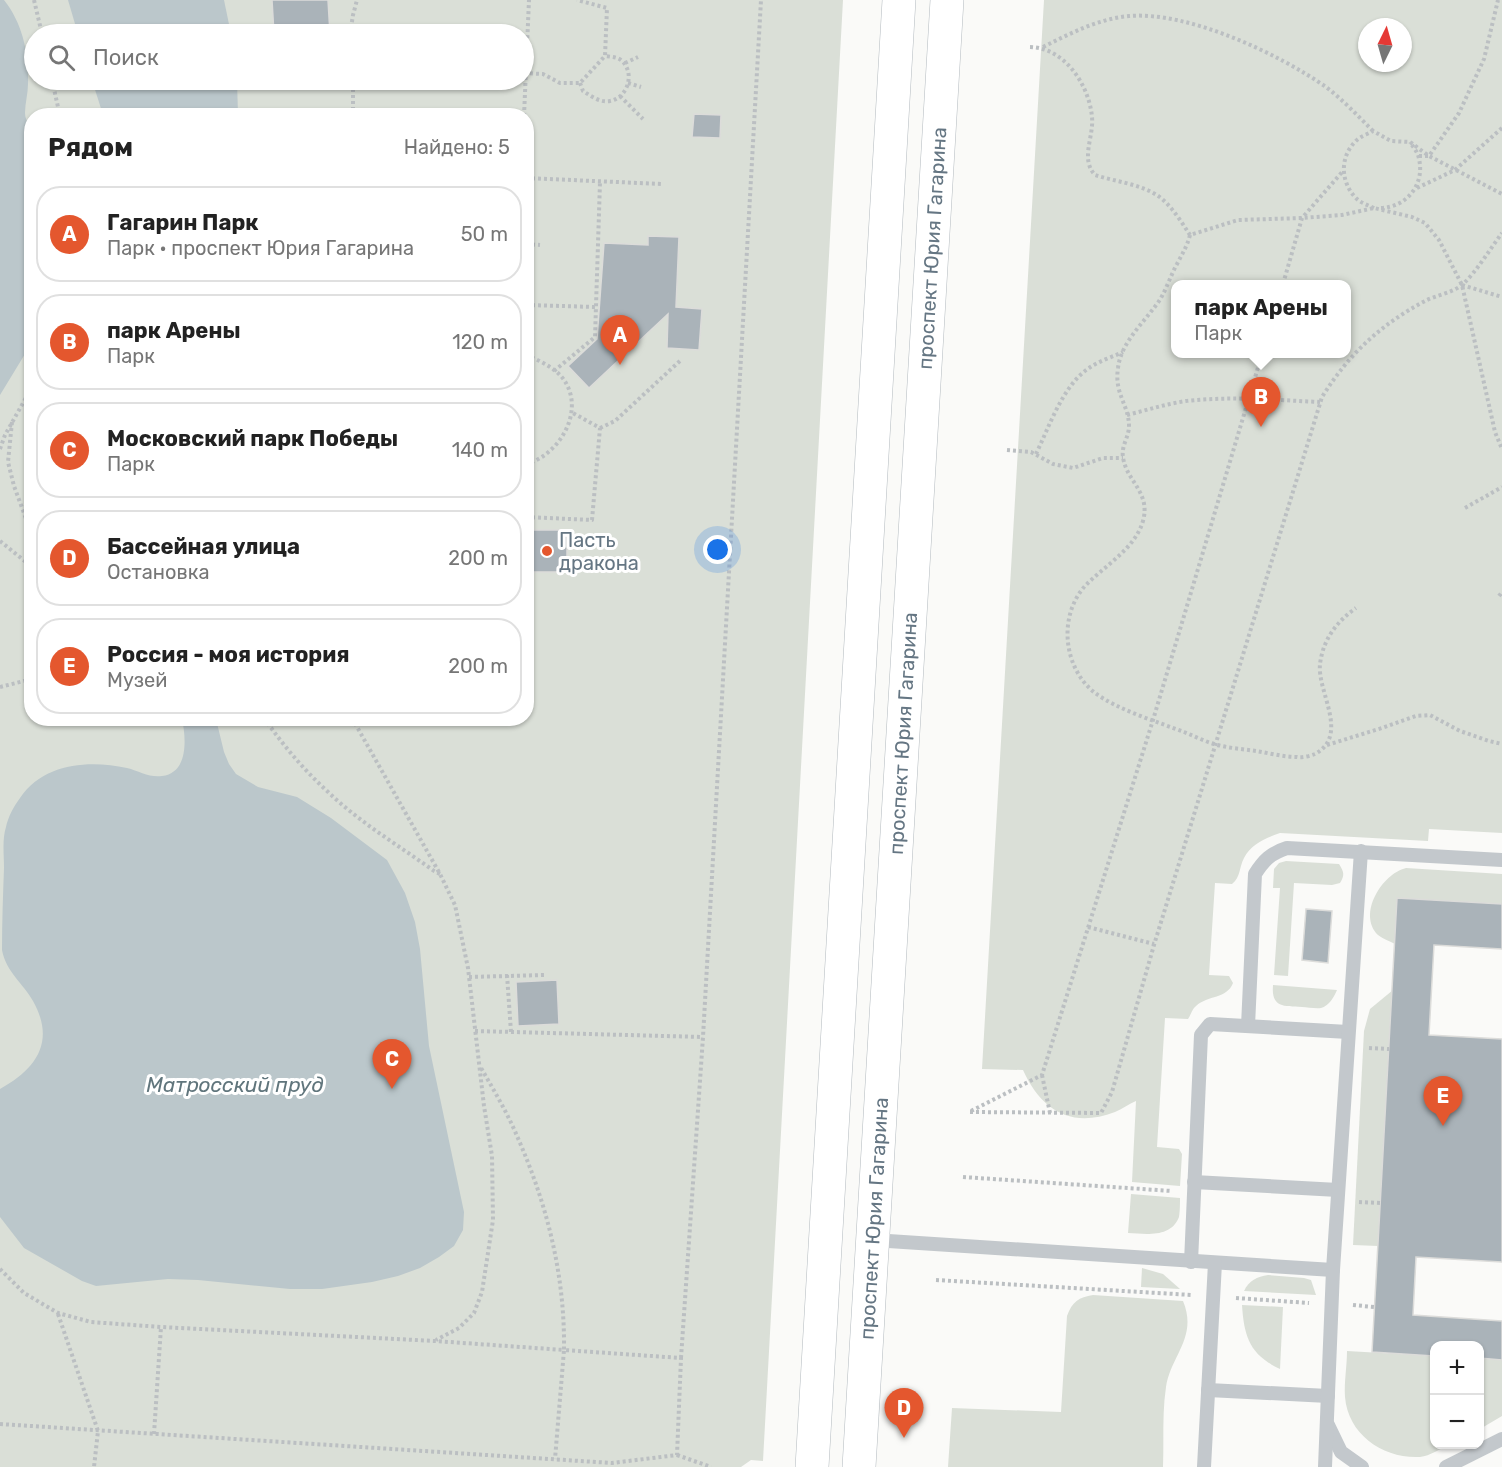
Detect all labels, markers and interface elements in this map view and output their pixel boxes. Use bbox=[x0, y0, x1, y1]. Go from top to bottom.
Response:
north arrow bbox=[1358, 18, 1412, 72]
search box bbox=[24, 24, 534, 90]
icon: search bbox=[45, 41, 78, 74]
text: Поиск bbox=[93, 44, 159, 71]
street label: проспект Юрия Гагарина bbox=[913, 126, 951, 370]
text: Рядом bbox=[48, 132, 133, 163]
text: Найдено: 5 bbox=[404, 135, 510, 159]
text: Гагарин Парк bbox=[107, 209, 259, 236]
text: A bbox=[62, 222, 77, 246]
text: 50 m bbox=[461, 222, 508, 246]
text: Парк · проспект Юрия Гагарина bbox=[107, 236, 414, 260]
popup bbox=[1171, 280, 1351, 358]
text: парк Арены bbox=[1194, 294, 1328, 321]
pin: A bbox=[600, 316, 640, 365]
text: парк Арены bbox=[107, 317, 241, 344]
text: Парк bbox=[1194, 321, 1242, 345]
text: B bbox=[62, 330, 77, 354]
text: 120 m bbox=[452, 330, 508, 354]
text: Парк bbox=[107, 344, 155, 368]
pin: B bbox=[1242, 378, 1280, 427]
text: Московский парк Победы bbox=[107, 425, 398, 452]
text: C bbox=[62, 438, 77, 462]
text: 140 m bbox=[452, 438, 508, 462]
text: Парк bbox=[107, 452, 155, 476]
place label: Пасть дракона bbox=[559, 528, 639, 575]
text: Бассейная улица bbox=[107, 533, 300, 560]
your location bbox=[703, 535, 732, 564]
marker: Пасть дракона bbox=[540, 544, 554, 558]
text: D bbox=[62, 546, 77, 570]
text: 200 m bbox=[448, 546, 508, 570]
text: Остановка bbox=[107, 560, 210, 584]
street label: проспект Юрия Гагарина bbox=[884, 611, 922, 855]
text: Россия - моя история bbox=[107, 641, 350, 668]
text: E bbox=[63, 654, 76, 678]
text: 200 m bbox=[448, 654, 508, 678]
text: Музей bbox=[107, 668, 167, 692]
pin: C bbox=[372, 1040, 412, 1089]
water label: Матросский пруд bbox=[146, 1072, 324, 1097]
pin: E bbox=[1424, 1076, 1462, 1126]
street label: проспект Юрия Гагарина bbox=[855, 1097, 893, 1340]
map controls bbox=[1430, 1341, 1484, 1449]
button: + bbox=[1430, 1341, 1484, 1395]
pin: D bbox=[884, 1388, 924, 1438]
button: − bbox=[1430, 1395, 1484, 1449]

